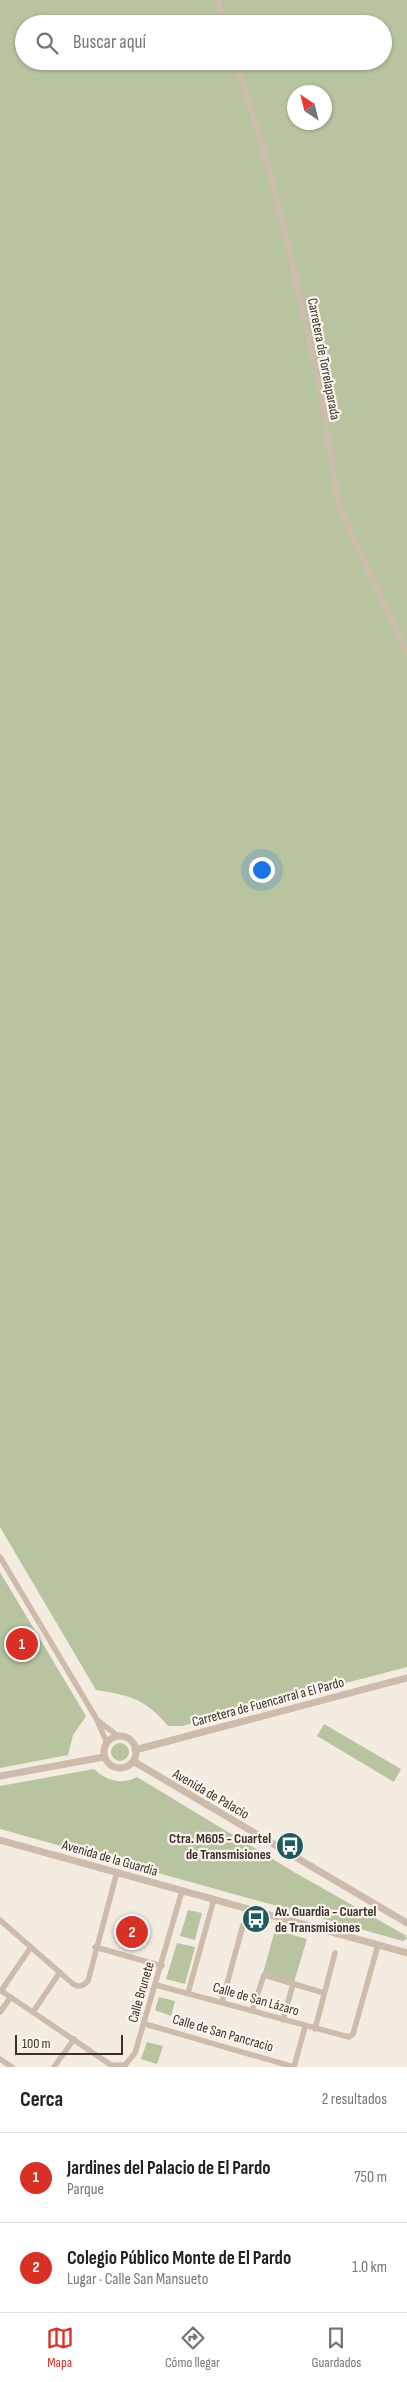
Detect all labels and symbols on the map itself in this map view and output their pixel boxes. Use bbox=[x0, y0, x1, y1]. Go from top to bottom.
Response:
north arrow bbox=[287, 85, 332, 130]
street label: Carretera de Torrelaparada bbox=[304, 297, 344, 421]
your location bbox=[249, 857, 275, 883]
pin: 1 bbox=[6, 1625, 38, 1663]
street label: Carretera de Fuencarral a El Pardo bbox=[190, 1673, 346, 1730]
street label: Avenida de Palacio bbox=[169, 1765, 252, 1823]
place label: Ctra. M605 - Cuartel de Transmisiones bbox=[169, 1830, 271, 1863]
bus stop icon: Ctra. M605 - Cuartel de Transmisiones bbox=[275, 1831, 305, 1861]
street label: Avenida de la Guardia bbox=[59, 1836, 160, 1880]
place label: Av. Guardia - Cuartel de Transmisiones bbox=[274, 1903, 377, 1936]
bus stop icon: Av. Guardia - Cuartel de Transmisiones bbox=[241, 1904, 271, 1934]
pin: 2 bbox=[116, 1913, 148, 1951]
street label: Calle Brunete bbox=[124, 1960, 158, 2024]
street label: Calle de San Lázaro bbox=[211, 1979, 301, 2019]
street label: Calle de San Pancracio bbox=[171, 2010, 276, 2056]
scale bar bbox=[15, 2032, 122, 2055]

